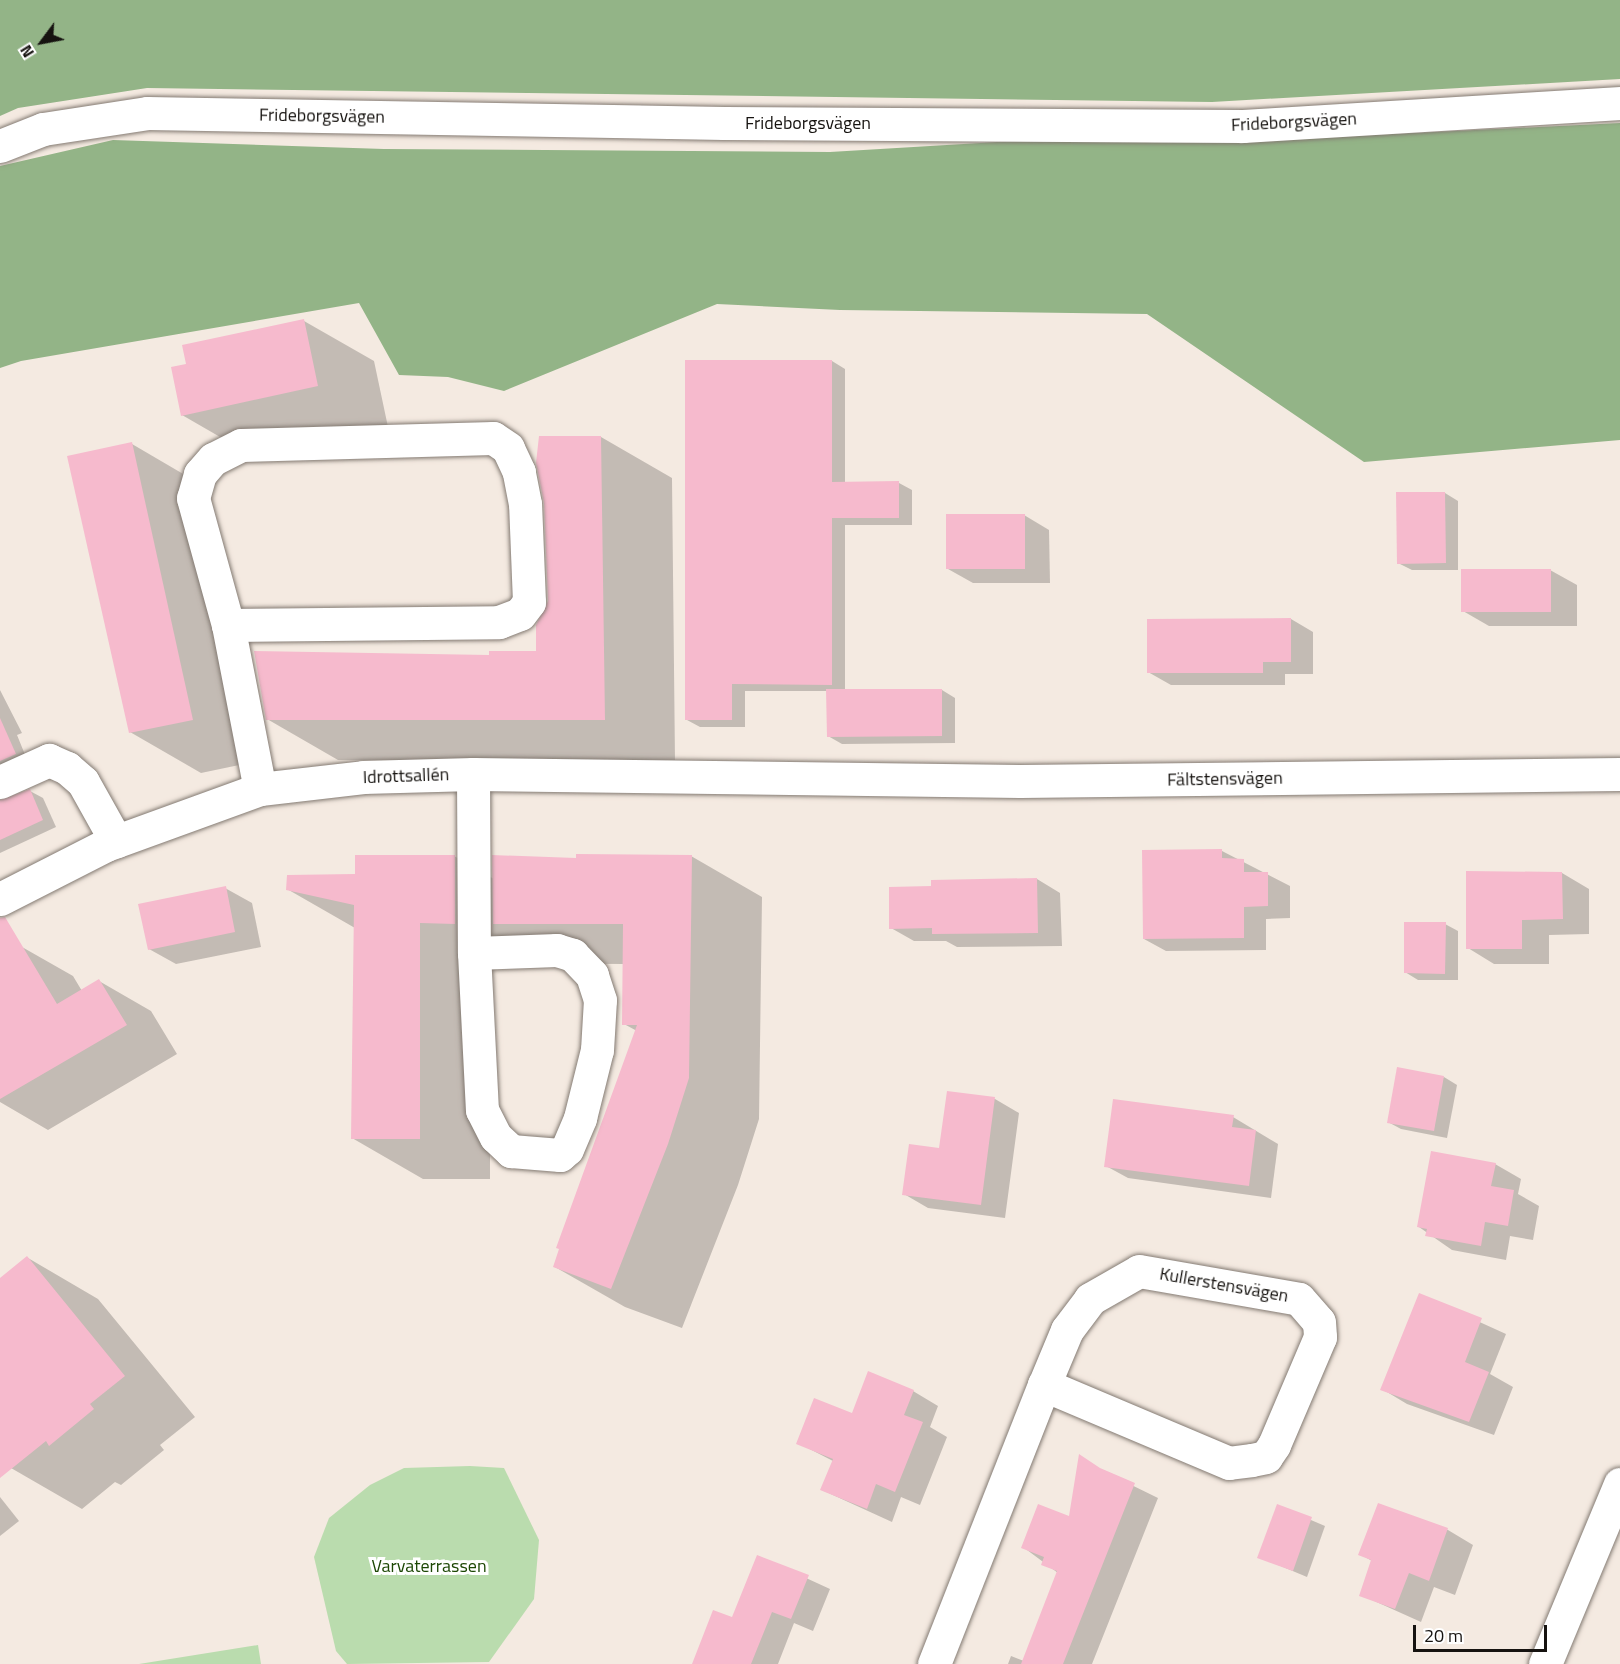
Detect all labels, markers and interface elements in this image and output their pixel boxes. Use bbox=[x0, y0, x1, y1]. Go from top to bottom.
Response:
north arrow bbox=[12, 12, 72, 72]
text: N bbox=[14, 40, 40, 63]
street label: Frideborgsvägen bbox=[259, 104, 385, 128]
street label: Frideborgsvägen bbox=[1231, 108, 1357, 136]
street label: Frideborgsvägen bbox=[745, 112, 871, 134]
street label: Idrottsallén bbox=[362, 764, 450, 788]
street label: Fältstensvägen bbox=[1167, 767, 1283, 791]
street label: Kullerstensvägen bbox=[1158, 1263, 1290, 1307]
park label: Varvaterrassen bbox=[371, 1555, 487, 1577]
scale bar bbox=[1416, 1613, 1550, 1651]
text: 20 m bbox=[1424, 1622, 1463, 1649]

